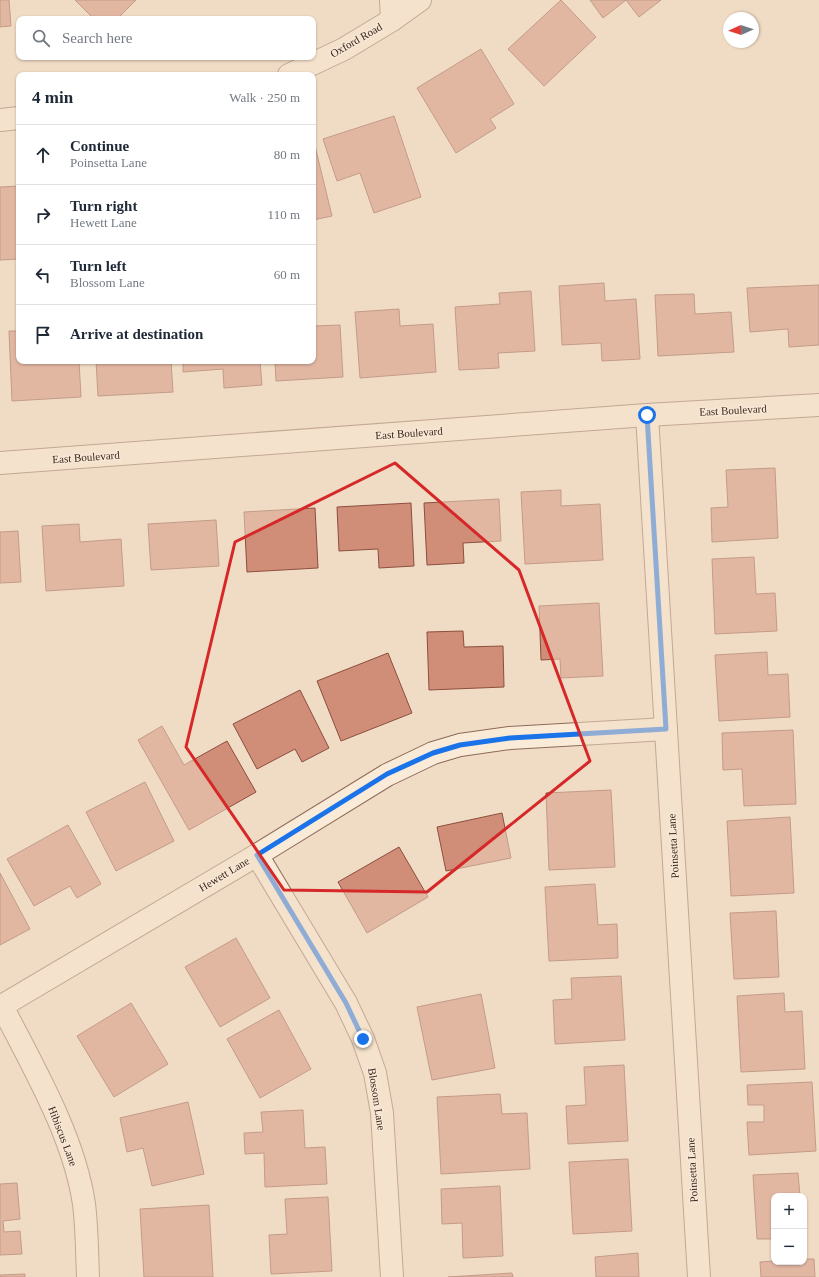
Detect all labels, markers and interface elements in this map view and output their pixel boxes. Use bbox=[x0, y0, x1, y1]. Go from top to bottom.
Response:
north arrow bbox=[723, 12, 759, 48]
search box bbox=[16, 16, 316, 60]
street label: Oxford Road bbox=[328, 20, 384, 60]
icon: search bbox=[30, 27, 52, 49]
text: Search here bbox=[62, 30, 132, 46]
text: 4 min bbox=[32, 88, 73, 107]
text: Walk · 250 m bbox=[229, 90, 300, 105]
text: Continue bbox=[70, 138, 129, 154]
icon: ahead bbox=[32, 144, 54, 166]
text: 80 m bbox=[274, 147, 300, 162]
text: Poinsetta Lane bbox=[70, 155, 147, 170]
text: Turn right bbox=[70, 198, 137, 214]
icon: right bbox=[32, 204, 54, 226]
text: 110 m bbox=[268, 207, 300, 222]
text: Hewett Lane bbox=[70, 215, 137, 230]
text: Turn left bbox=[70, 258, 127, 274]
icon: left bbox=[32, 264, 54, 286]
text: 60 m bbox=[274, 267, 300, 282]
text: Blossom Lane bbox=[70, 275, 145, 290]
icon: arrive bbox=[32, 324, 54, 346]
text: Arrive at destination bbox=[70, 326, 203, 342]
street label: East Boulevard bbox=[699, 402, 768, 418]
route start bbox=[638, 406, 656, 424]
street label: East Boulevard bbox=[375, 425, 444, 441]
street label: East Boulevard bbox=[52, 449, 121, 465]
street label: Poinsetta Lane bbox=[665, 813, 681, 879]
street label: Hewett Lane bbox=[197, 854, 251, 894]
route end bbox=[354, 1030, 372, 1048]
street label: Blossom Lane bbox=[366, 1067, 388, 1131]
street label: Hibiscus Lane bbox=[46, 1104, 80, 1168]
street label: Poinsetta Lane bbox=[684, 1137, 700, 1203]
map controls bbox=[771, 1193, 807, 1265]
button: + bbox=[771, 1193, 807, 1229]
button: − bbox=[771, 1229, 807, 1265]

